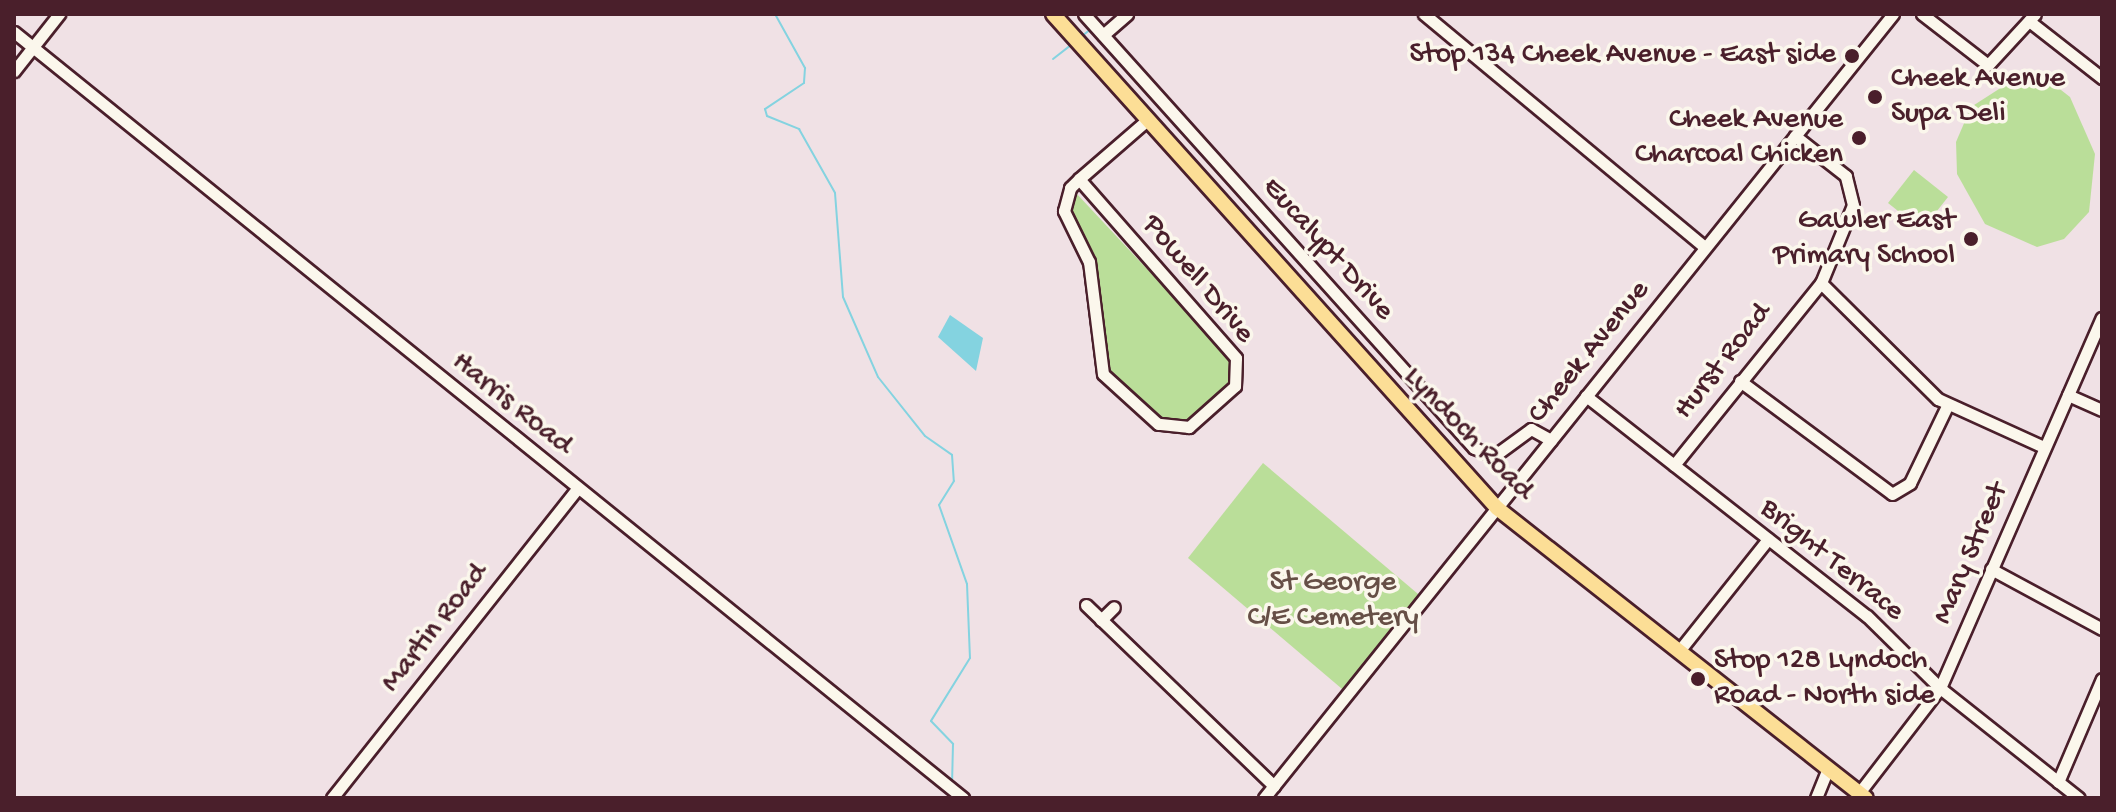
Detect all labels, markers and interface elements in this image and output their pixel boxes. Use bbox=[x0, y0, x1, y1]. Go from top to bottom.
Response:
place label: Stop 134 Cheek Avenue - East side bbox=[1409, 38, 1836, 74]
marker: Stop 134 Cheek Avenue - East side bbox=[1843, 47, 1861, 65]
place label: Cheek Avenue Supa Deli bbox=[1891, 62, 2065, 132]
marker: Cheek Avenue Supa Deli bbox=[1866, 88, 1884, 106]
place label: Cheek Avenue Charcoal Chicken bbox=[1635, 103, 1843, 174]
marker: Cheek Avenue Charcoal Chicken bbox=[1850, 129, 1868, 147]
street label: Eucalypt Drive bbox=[1253, 171, 1401, 329]
place label: Gawler East Primary School bbox=[1773, 204, 1955, 274]
street label: Powell Drive bbox=[1133, 208, 1261, 352]
marker: Gawler East Primary School bbox=[1962, 230, 1980, 248]
street label: Cheek Avenue bbox=[1521, 274, 1659, 432]
street label: Hurst Road bbox=[1667, 297, 1781, 427]
street label: Harris Road bbox=[443, 345, 579, 465]
street label: Lyndoch Road bbox=[1394, 361, 1540, 509]
street label: Mary Street bbox=[1926, 478, 2018, 630]
street label: Bright Terrace bbox=[1751, 492, 1911, 630]
street label: Martin Road bbox=[374, 557, 498, 701]
park label: St George C/E Cemetery bbox=[1248, 566, 1418, 636]
place label: Stop 128 Lyndoch Road - North side bbox=[1714, 644, 1935, 714]
marker: Stop 128 Lyndoch Road - North side bbox=[1689, 670, 1707, 688]

